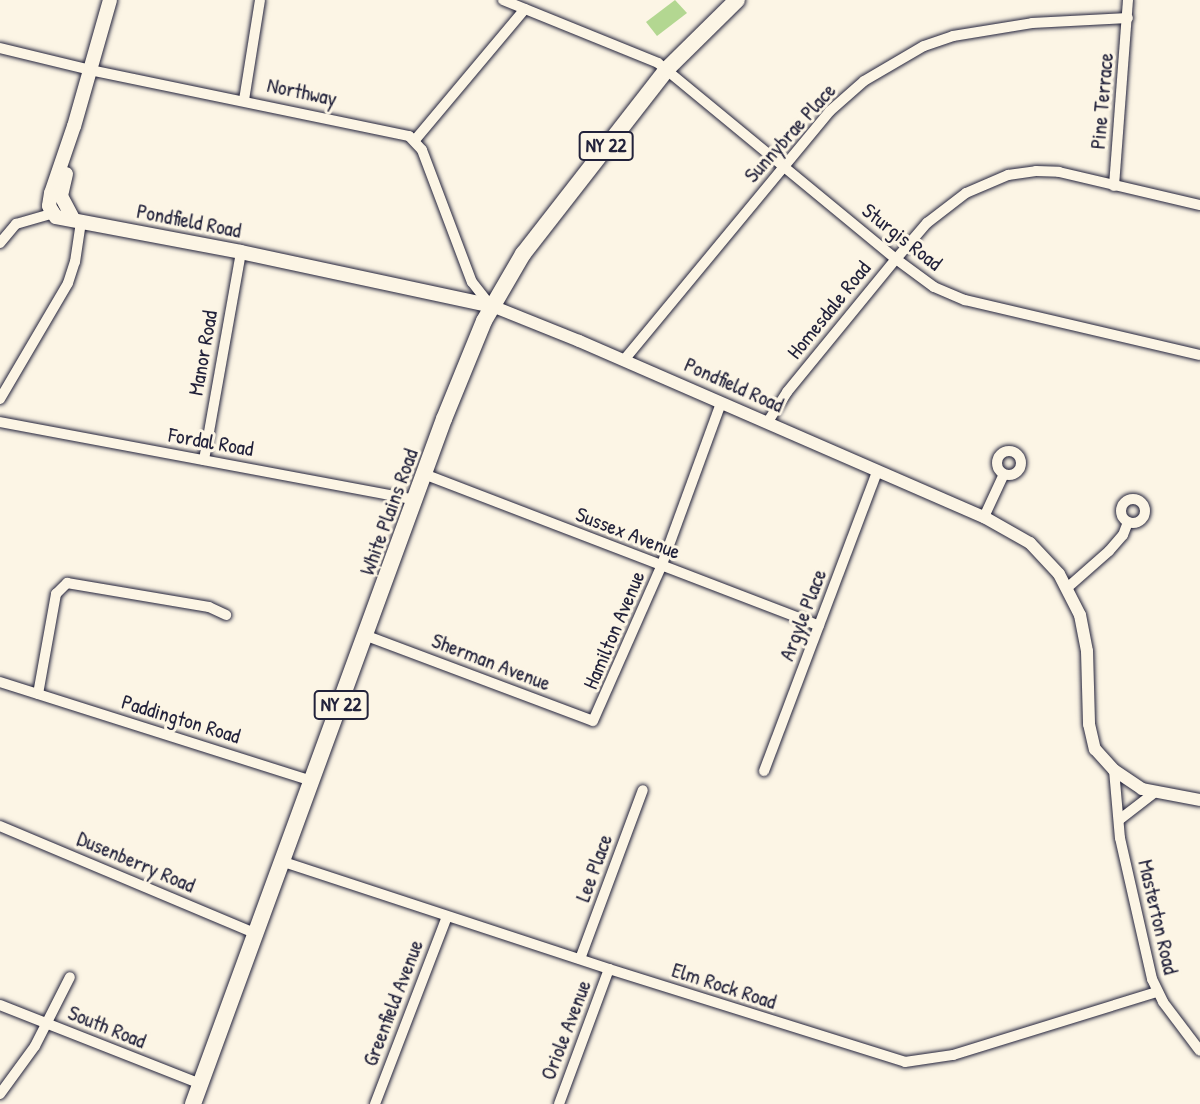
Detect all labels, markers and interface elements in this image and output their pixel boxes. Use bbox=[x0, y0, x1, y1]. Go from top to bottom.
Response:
street label: Pine Terrace bbox=[1085, 52, 1119, 150]
street label: Northway bbox=[265, 72, 339, 112]
street label: Sunnybrae Place bbox=[739, 78, 841, 188]
road number: NY 22 bbox=[578, 130, 634, 162]
street label: Sturgis Road bbox=[857, 198, 947, 276]
street label: Pondfield Road bbox=[135, 199, 243, 243]
street label: Homesdale Road bbox=[782, 256, 876, 364]
street label: Manor Road bbox=[183, 308, 223, 398]
street label: Pondfield Road bbox=[680, 352, 788, 418]
street label: Fordal Road bbox=[167, 422, 255, 462]
street label: White Plains Road bbox=[355, 446, 423, 578]
street label: Sussex Avenue bbox=[572, 502, 684, 564]
street label: Argyle Place bbox=[774, 566, 832, 664]
street label: Hamilton Avenue bbox=[578, 567, 650, 693]
street label: Sherman Avenue bbox=[428, 628, 554, 696]
street label: Paddington Road bbox=[119, 689, 243, 749]
road number: NY 22 bbox=[313, 690, 369, 720]
street label: Dusenberry Road bbox=[73, 826, 199, 898]
street label: Lee Place bbox=[570, 831, 618, 905]
street label: Masterton Road bbox=[1133, 857, 1183, 977]
street label: Greenfield Avenue bbox=[357, 936, 429, 1070]
street label: Elm Rock Road bbox=[669, 957, 779, 1015]
street label: Oriole Avenue bbox=[535, 976, 597, 1084]
street label: South Road bbox=[64, 1000, 150, 1054]

